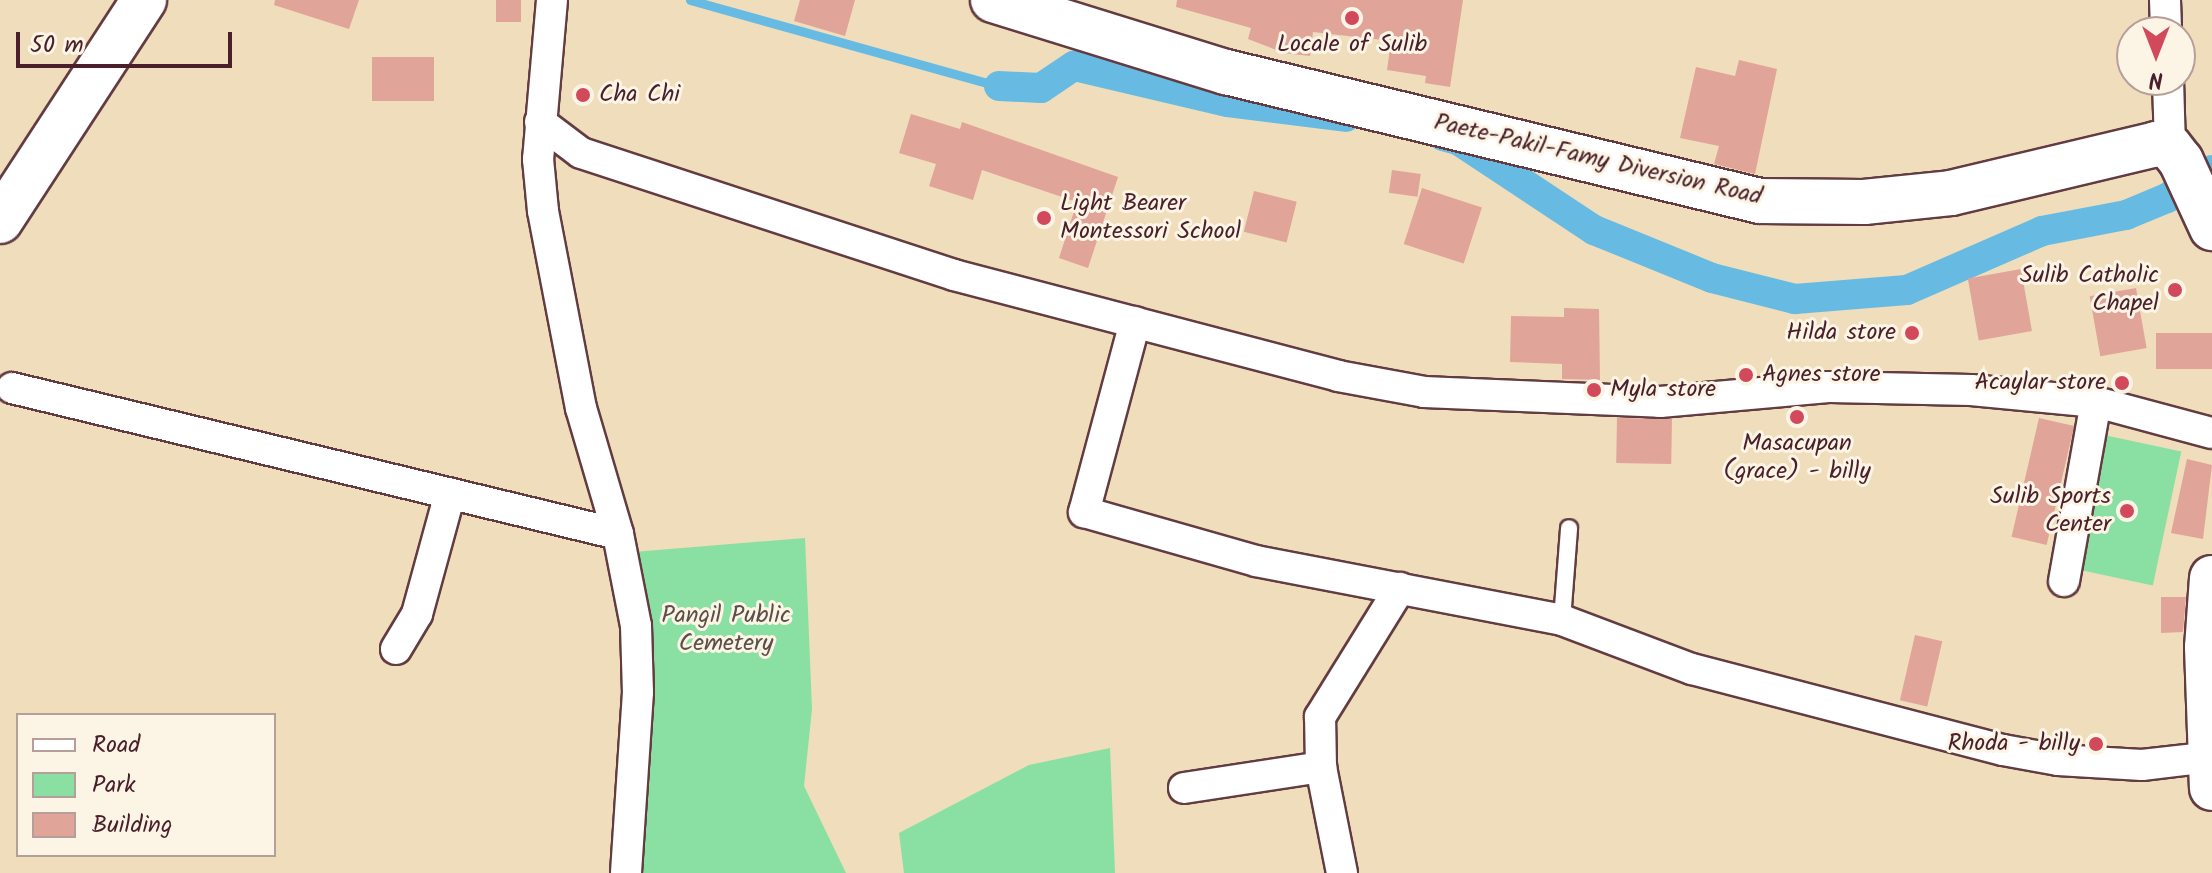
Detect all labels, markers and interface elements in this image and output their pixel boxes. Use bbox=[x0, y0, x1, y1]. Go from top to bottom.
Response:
marker: Locale of Sulib bbox=[1343, 9, 1361, 27]
scale bar bbox=[20, 16, 236, 66]
north arrow bbox=[2116, 16, 2196, 96]
text: 50 m bbox=[30, 26, 84, 65]
place label: Locale of Sulib bbox=[1277, 31, 1427, 59]
text: N bbox=[2149, 61, 2163, 96]
place label: Cha Chi bbox=[599, 81, 680, 109]
marker: Cha Chi bbox=[574, 86, 592, 104]
street label: Paete-Pakil-Famy Diversion Road bbox=[1431, 108, 1765, 212]
place label: Light Bearer Montessori School bbox=[1060, 190, 1241, 246]
marker: Light Bearer Montessori School bbox=[1035, 209, 1053, 227]
place label: Sulib Catholic Chapel bbox=[2020, 262, 2159, 318]
marker: Sulib Catholic Chapel bbox=[2166, 281, 2184, 299]
place label: Hilda store bbox=[1786, 319, 1896, 347]
marker: Hilda store bbox=[1903, 324, 1921, 342]
place label: Agnes store bbox=[1762, 361, 1881, 389]
marker: Agnes store bbox=[1737, 366, 1755, 384]
place label: Acaylar store bbox=[1974, 369, 2106, 397]
marker: Acaylar store bbox=[2113, 374, 2131, 392]
place label: Myla store bbox=[1610, 376, 1716, 404]
marker: Myla store bbox=[1585, 381, 1603, 399]
marker: Masacupan (grace) - billy bbox=[1788, 408, 1806, 426]
place label: Masacupan (grace) - billy bbox=[1723, 430, 1871, 486]
place label: Sulib Sports Center bbox=[1990, 483, 2111, 539]
marker: Sulib Sports Center bbox=[2118, 502, 2136, 520]
park label: Pangil Public Cemetery bbox=[661, 602, 791, 658]
legend bbox=[16, 713, 276, 857]
text: Road bbox=[92, 726, 140, 765]
place label: Rhoda - billy bbox=[1947, 730, 2080, 758]
marker: Rhoda - billy bbox=[2087, 735, 2105, 753]
text: Park bbox=[92, 766, 136, 805]
text: Building bbox=[92, 806, 172, 845]

